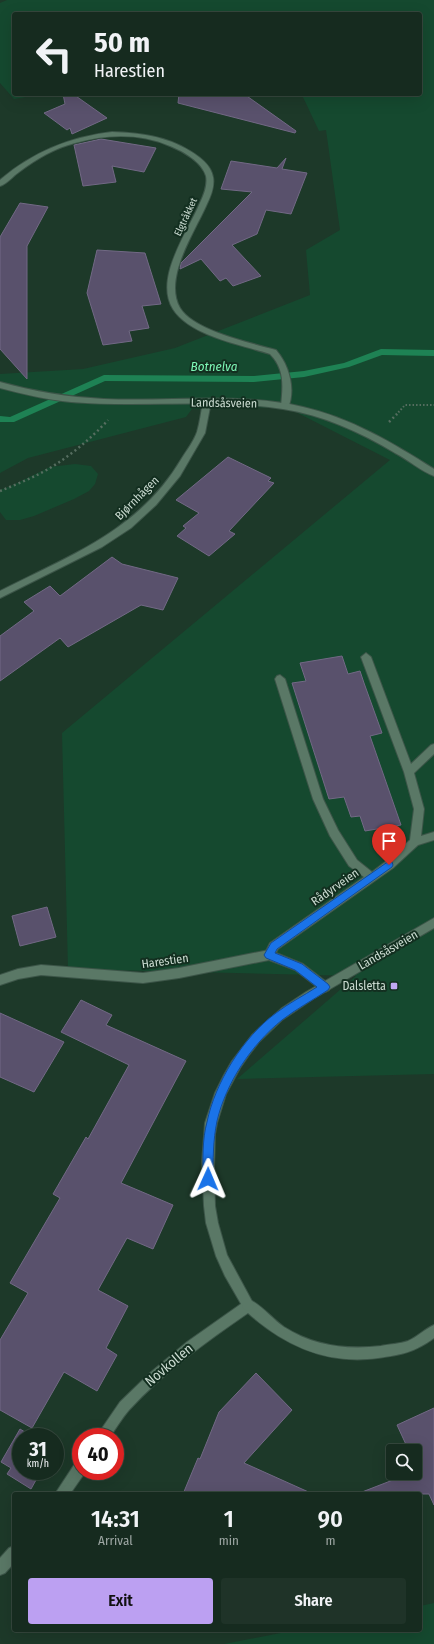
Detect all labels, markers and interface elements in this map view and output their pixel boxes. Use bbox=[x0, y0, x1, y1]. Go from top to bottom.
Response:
text: 50 m bbox=[94, 26, 150, 59]
icon: left bbox=[28, 28, 80, 80]
text: Harestien bbox=[94, 60, 165, 82]
street label: Elgtråkket bbox=[171, 195, 200, 238]
water label: Botnelva bbox=[191, 359, 238, 374]
street label: Landsåsveien bbox=[191, 395, 257, 411]
street label: Bjørnhågen bbox=[112, 473, 162, 523]
pin bbox=[372, 824, 406, 865]
icon: arrive bbox=[378, 830, 400, 852]
street label: Rådyrveien bbox=[309, 866, 361, 908]
street label: Landsåsveien bbox=[356, 927, 420, 973]
street label: Harestien bbox=[141, 951, 189, 971]
place label: Dalsletta bbox=[342, 979, 386, 993]
marker: Dalsletta bbox=[389, 981, 399, 991]
position arrow bbox=[187, 1158, 229, 1200]
street label: Novkollen bbox=[142, 1340, 196, 1390]
speed limit sign: 40 bbox=[72, 1428, 124, 1480]
text: 31 bbox=[29, 1437, 47, 1461]
map controls bbox=[386, 1444, 422, 1480]
button: search bbox=[386, 1444, 422, 1480]
text: km/h bbox=[27, 1458, 49, 1470]
text: 14:31 bbox=[91, 1505, 140, 1533]
text: 1 bbox=[224, 1505, 234, 1533]
text: 90 bbox=[318, 1505, 343, 1533]
text: Arrival bbox=[98, 1533, 133, 1548]
text: min bbox=[219, 1533, 239, 1548]
text: m bbox=[325, 1533, 335, 1548]
button: Exit bbox=[28, 1578, 213, 1624]
button: Share bbox=[221, 1578, 406, 1624]

